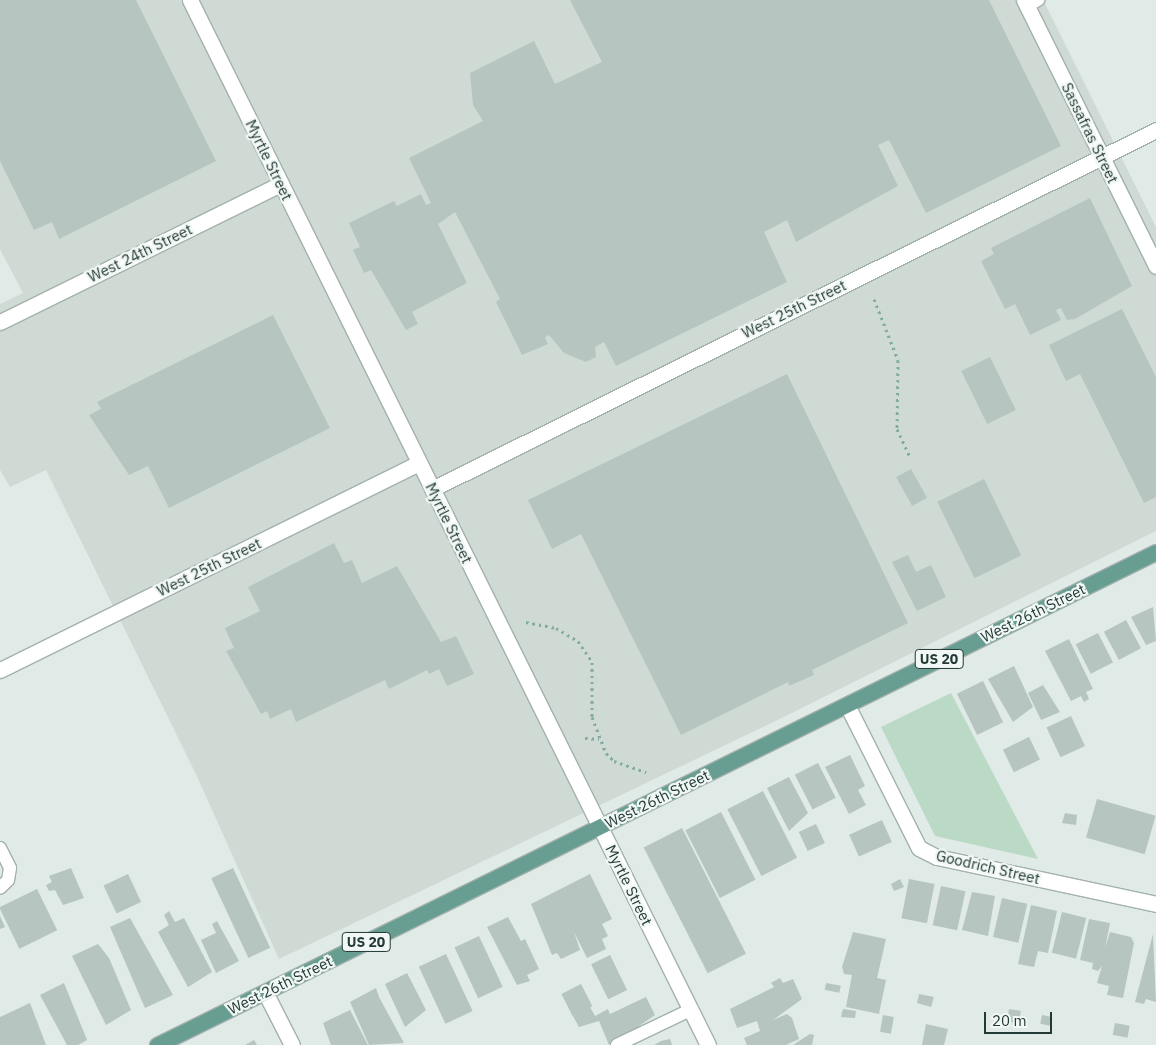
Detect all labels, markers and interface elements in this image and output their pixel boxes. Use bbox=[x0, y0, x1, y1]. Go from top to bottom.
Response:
street label: Sassafras Street bbox=[1058, 80, 1122, 186]
street label: Myrtle Street bbox=[242, 117, 296, 203]
street label: West 24th Street bbox=[85, 220, 195, 286]
street label: West 25th Street bbox=[739, 276, 849, 342]
street label: Myrtle Street bbox=[422, 480, 476, 566]
street label: West 25th Street bbox=[154, 534, 264, 600]
street label: West 26th Street bbox=[978, 580, 1088, 646]
road number: US 20 bbox=[914, 648, 964, 671]
street label: West 26th Street bbox=[602, 766, 712, 832]
street label: Myrtle Street bbox=[602, 842, 656, 928]
street label: Goodrich Street bbox=[934, 846, 1042, 888]
road number: US 20 bbox=[341, 930, 391, 954]
street label: West 26th Street bbox=[225, 952, 335, 1018]
scale bar bbox=[986, 1002, 1054, 1034]
text: 20 m bbox=[992, 1011, 1027, 1030]

